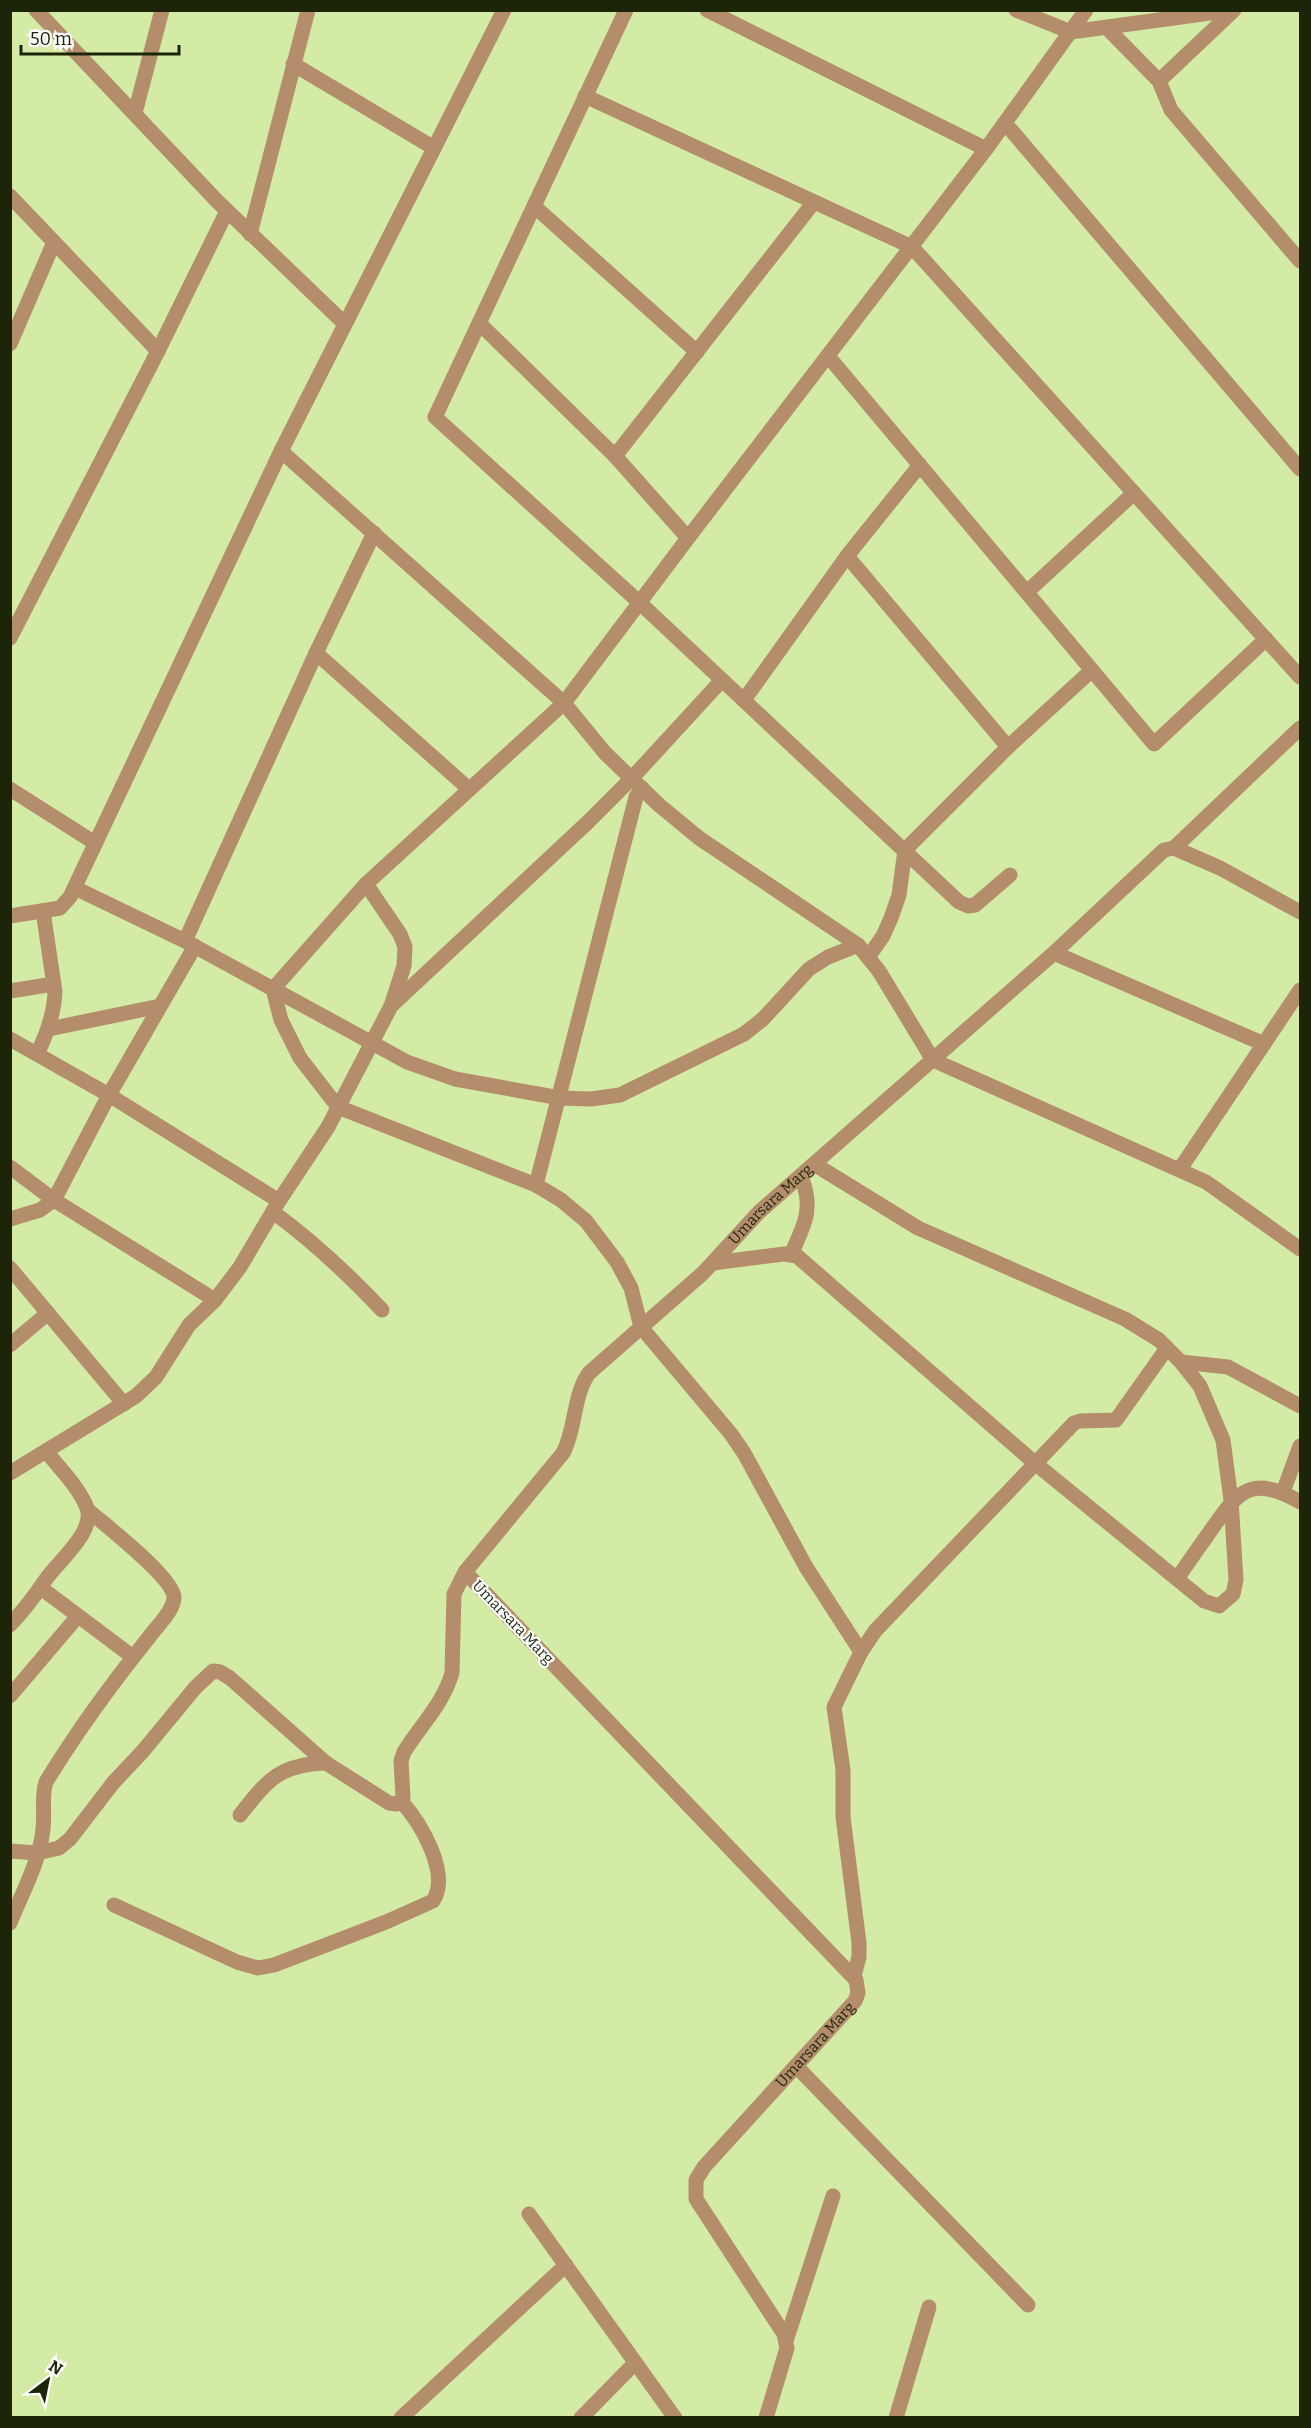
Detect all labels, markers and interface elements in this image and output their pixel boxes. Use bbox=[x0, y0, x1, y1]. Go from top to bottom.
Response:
scale bar bbox=[21, 18, 178, 56]
text: 50 m bbox=[30, 28, 72, 50]
street label: Umarsara Marg bbox=[725, 1160, 816, 1248]
street label: Umarsara Marg bbox=[469, 1577, 557, 1667]
street label: Umarsara Marg bbox=[772, 1998, 859, 2091]
north arrow bbox=[18, 2350, 78, 2410]
text: N bbox=[45, 2356, 66, 2379]

